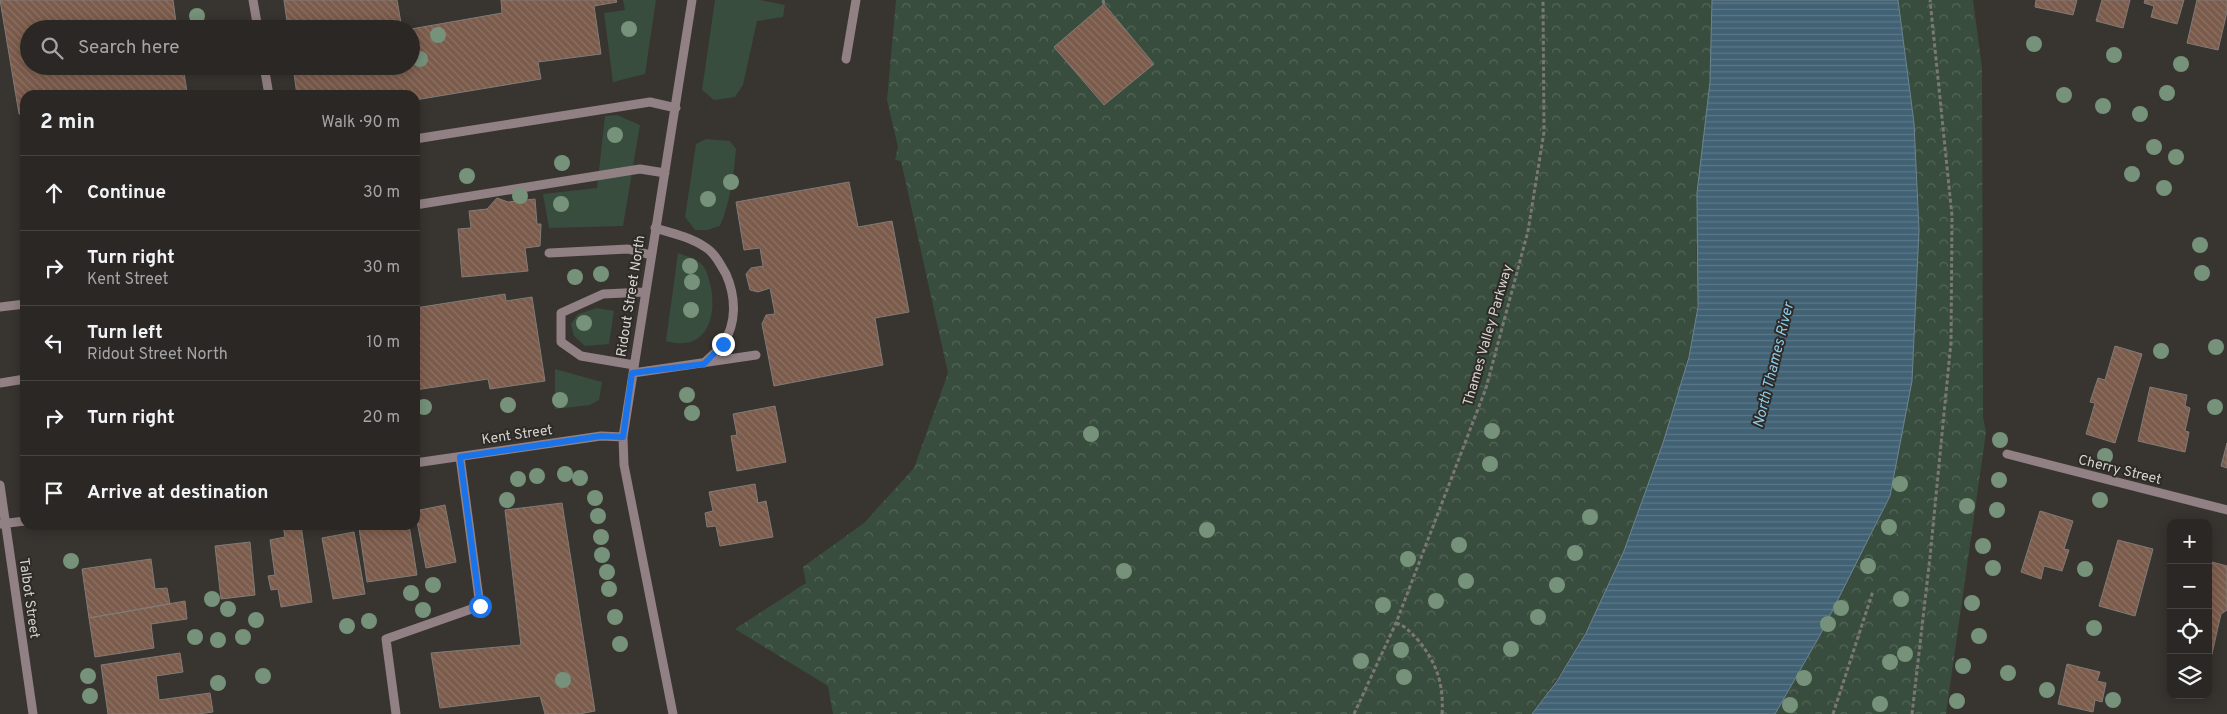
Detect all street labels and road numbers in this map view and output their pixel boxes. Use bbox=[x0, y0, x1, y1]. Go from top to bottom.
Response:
street label: Ridout Street North bbox=[613, 234, 650, 358]
street label: Thames Valley Parkway bbox=[1460, 263, 1517, 408]
street label: Kent Street bbox=[481, 422, 554, 449]
street label: Cherry Street bbox=[2076, 452, 2163, 489]
street label: Talbot Street bbox=[14, 557, 43, 640]

